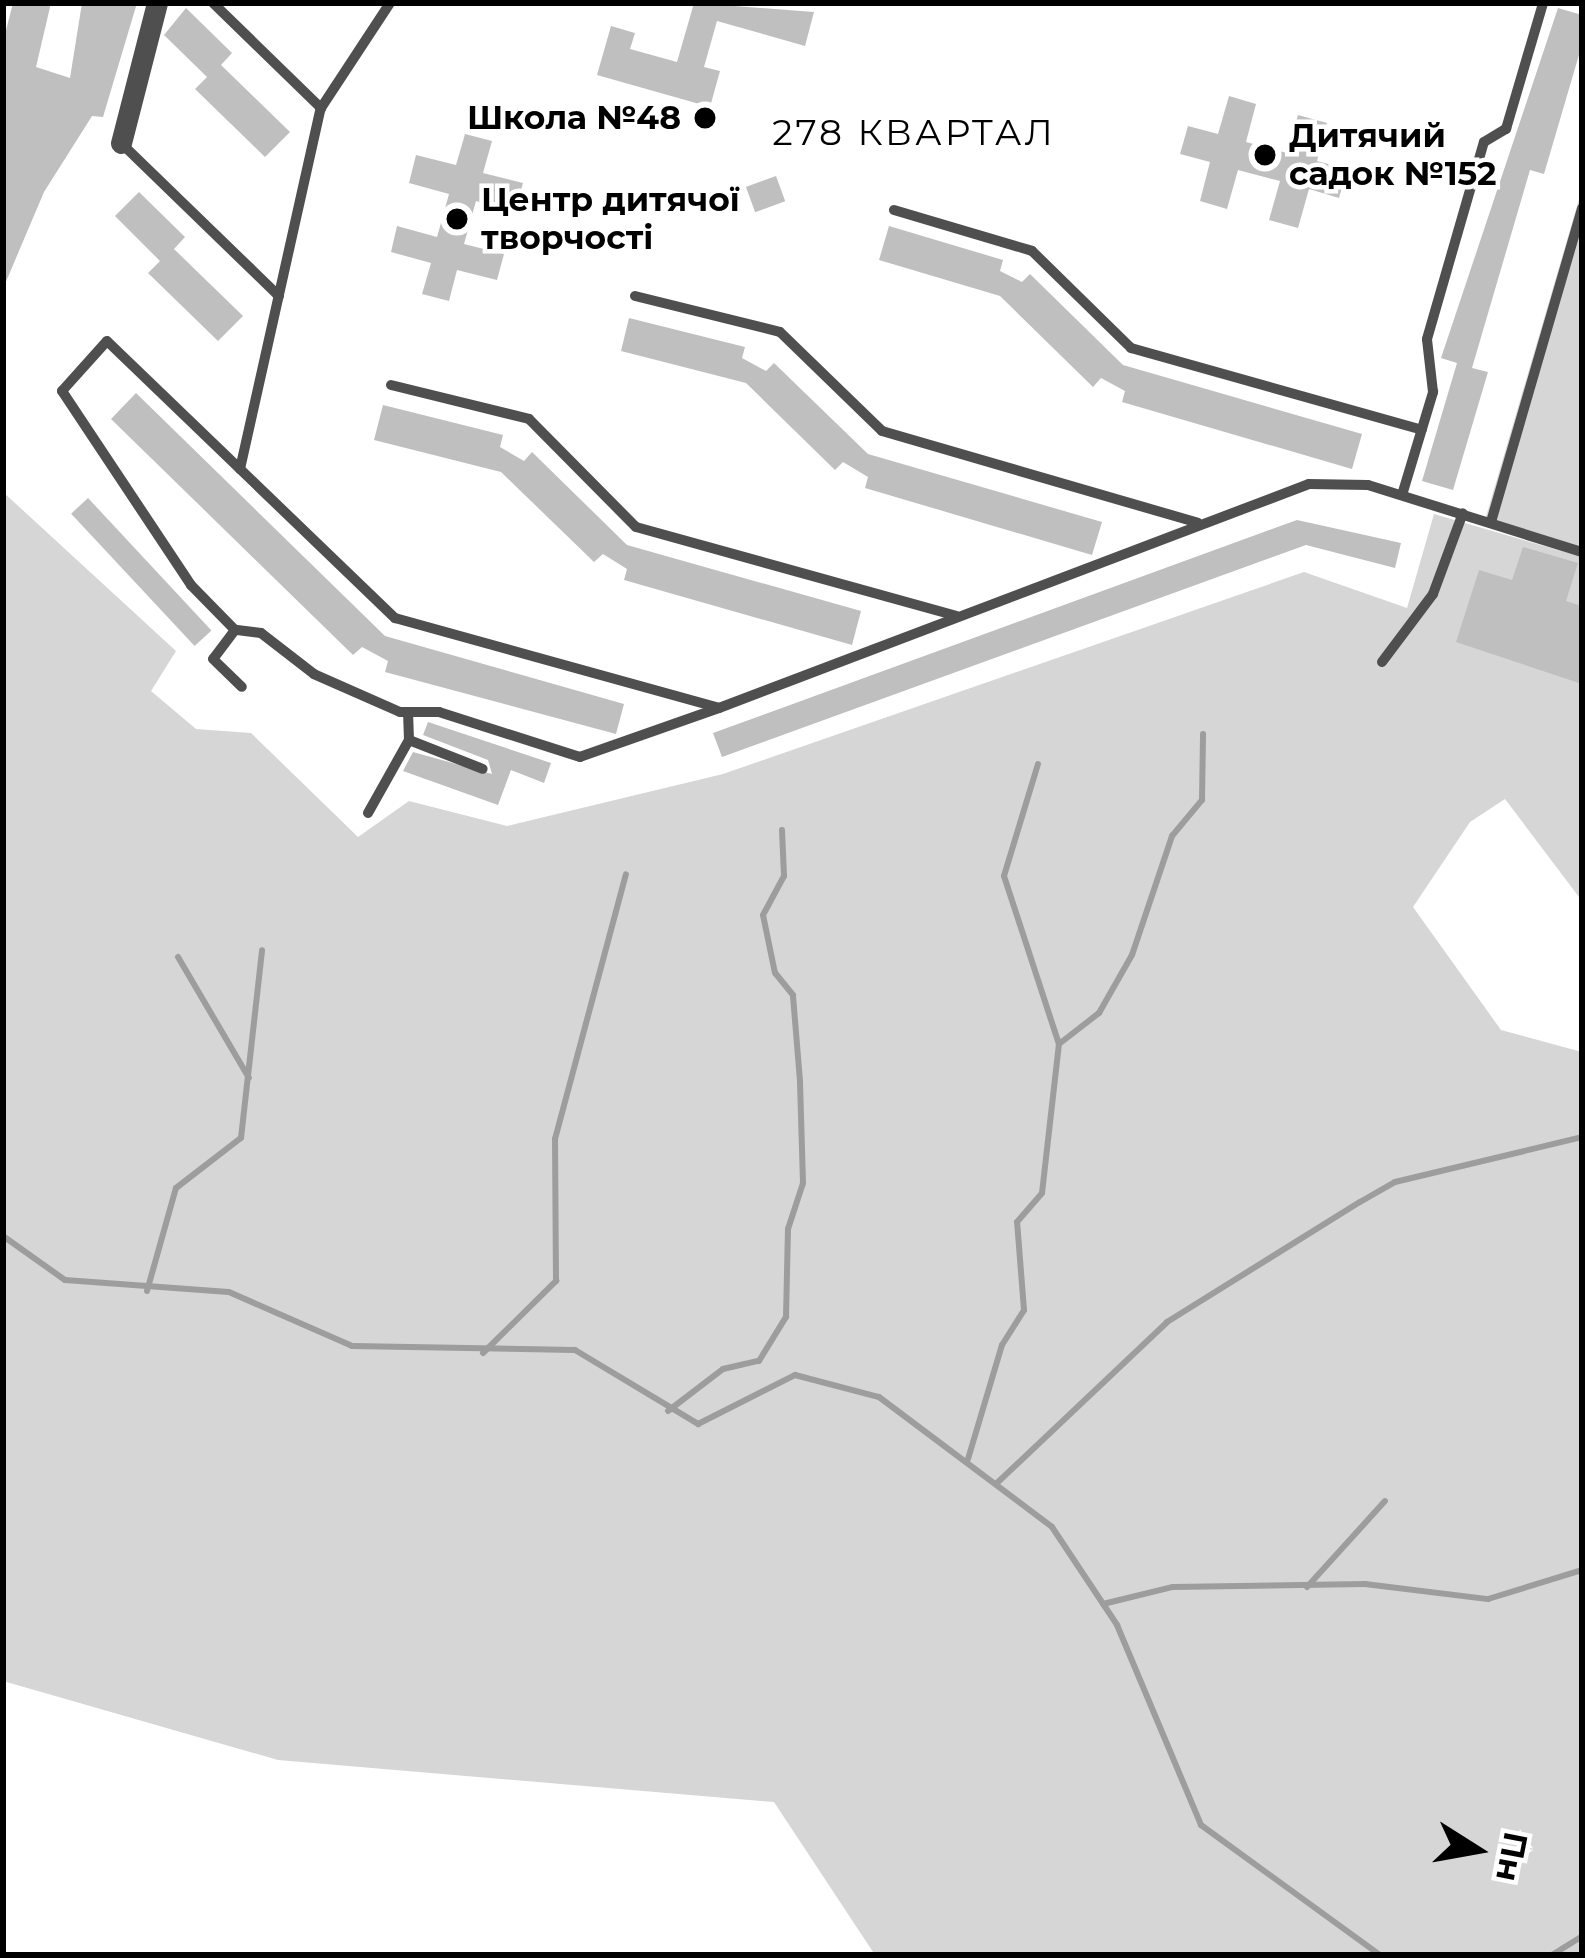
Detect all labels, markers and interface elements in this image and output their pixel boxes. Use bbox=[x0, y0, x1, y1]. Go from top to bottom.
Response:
place label: Школа №48 bbox=[467, 98, 681, 138]
marker: Школа №48 bbox=[692, 105, 718, 131]
district label: 278 КВАРТАЛ bbox=[772, 111, 1056, 155]
place label: Дитячий садок №152 bbox=[1289, 116, 1497, 194]
marker: Дитячий садок №152 bbox=[1252, 142, 1278, 168]
place label: Центр дитячої творчості bbox=[481, 180, 740, 258]
marker: Центр дитячої творчості bbox=[444, 206, 470, 232]
north arrow bbox=[1417, 1790, 1537, 1910]
text: Пн bbox=[1488, 1829, 1537, 1885]

